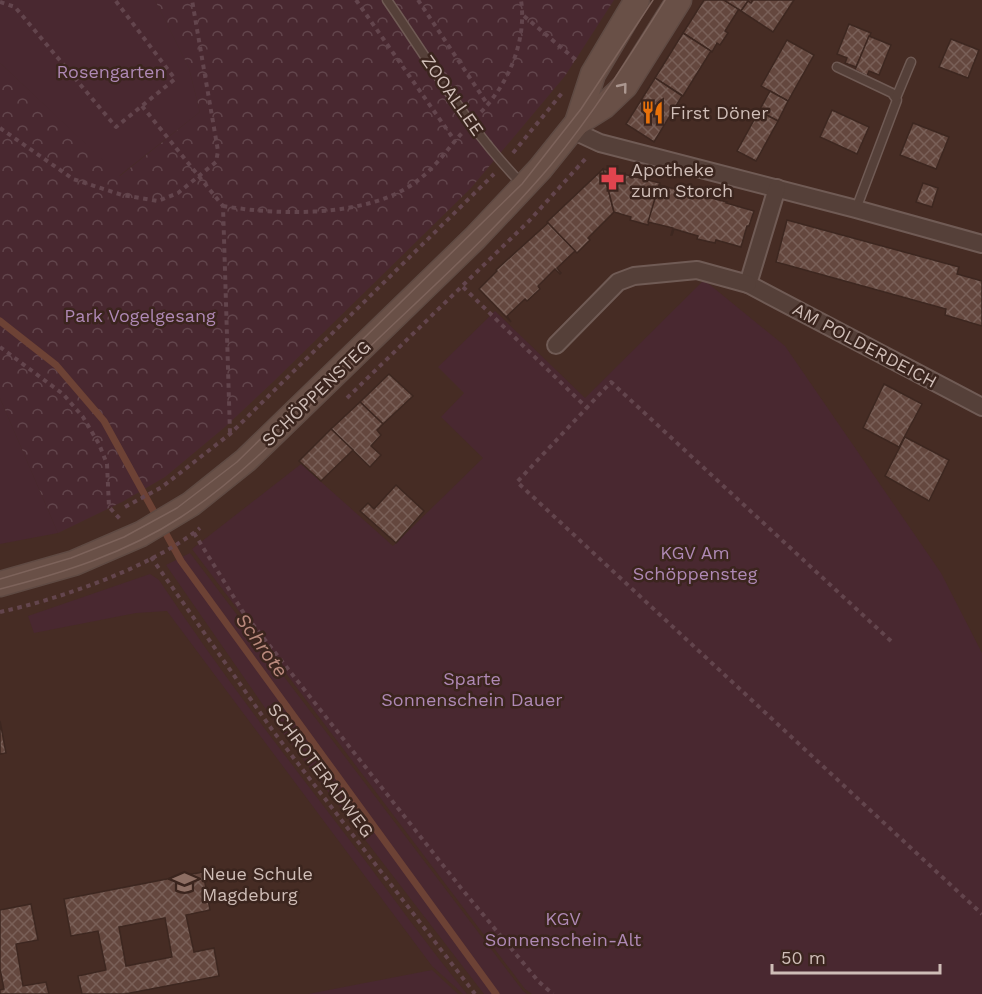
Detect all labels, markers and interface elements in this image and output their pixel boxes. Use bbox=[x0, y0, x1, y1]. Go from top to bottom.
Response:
street label: ZOOALLEE bbox=[417, 50, 489, 140]
park label: Rosengarten bbox=[56, 61, 166, 82]
one-way arrow bbox=[616, 83, 627, 94]
restaurant icon: First Döner bbox=[639, 99, 665, 125]
place label: First Döner bbox=[670, 102, 769, 123]
place label: Apotheke zum Storch bbox=[631, 159, 733, 201]
pharmacy icon: Apotheke zum Storch bbox=[600, 166, 626, 192]
street label: AM POLDERDEICH bbox=[789, 298, 941, 392]
park label: Park Vogelgesang bbox=[64, 305, 216, 326]
street label: SCHÖPPENSTEG bbox=[257, 336, 375, 450]
park label: KGV Am Schöppensteg bbox=[633, 542, 758, 584]
water label: Schrote bbox=[231, 608, 293, 682]
park label: Sparte Sonnenschein Dauer bbox=[381, 668, 563, 710]
street label: SCHROTERADWEG bbox=[264, 699, 378, 841]
place label: Neue Schule Magdeburg bbox=[202, 863, 313, 905]
school or university icon: Neue Schule Magdeburg bbox=[171, 870, 197, 896]
park label: KGV Sonnenschein-Alt bbox=[485, 908, 642, 950]
scale bar bbox=[772, 937, 940, 975]
text: 50 m bbox=[781, 947, 826, 968]

